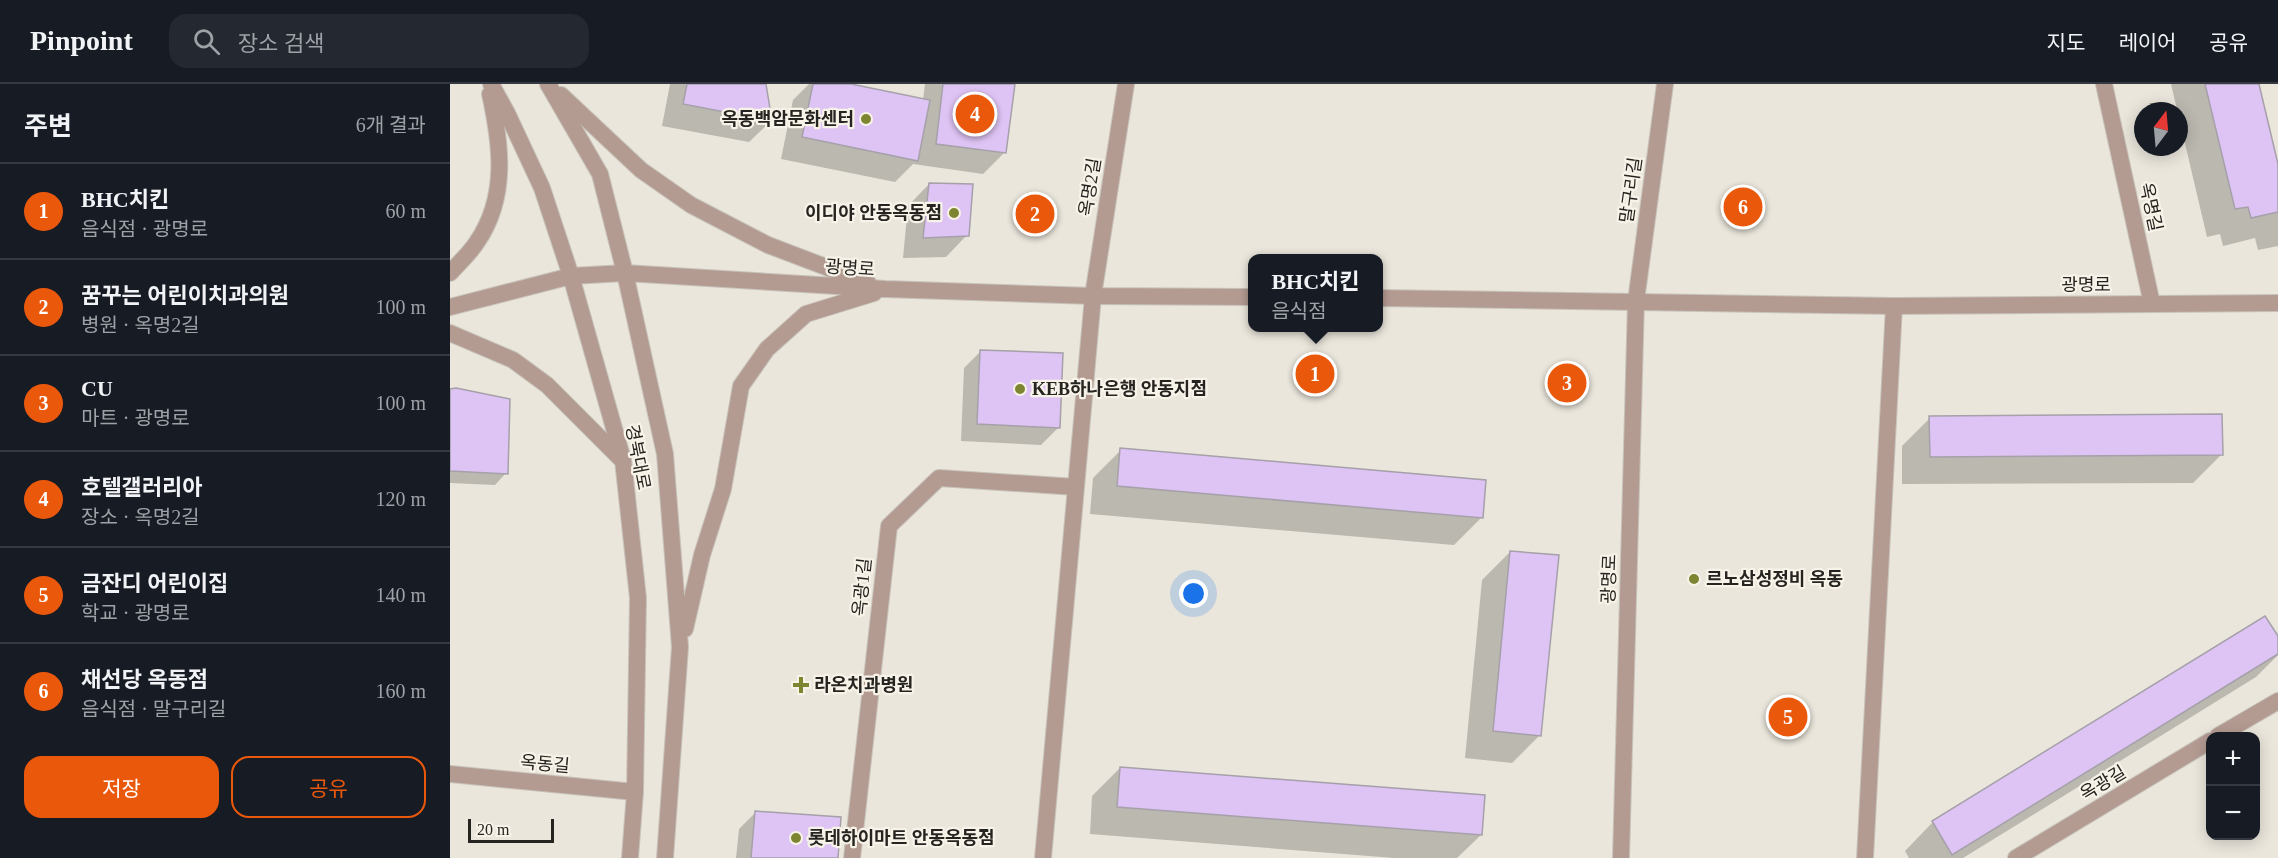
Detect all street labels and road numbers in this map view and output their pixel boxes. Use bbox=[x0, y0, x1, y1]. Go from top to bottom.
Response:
street label: 옥명2길 bbox=[1076, 156, 1104, 218]
street label: 말구리길 bbox=[1616, 156, 1646, 224]
street label: 옥명길 bbox=[2136, 181, 2166, 233]
street label: 광명로 bbox=[825, 256, 875, 280]
street label: 광명로 bbox=[2061, 275, 2111, 295]
street label: 경북대로 bbox=[622, 423, 654, 491]
street label: 광명로 bbox=[1598, 554, 1620, 604]
street label: 옥광1길 bbox=[849, 557, 875, 617]
street label: 옥동길 bbox=[519, 752, 571, 776]
street label: 옥광길 bbox=[2077, 762, 2129, 804]

